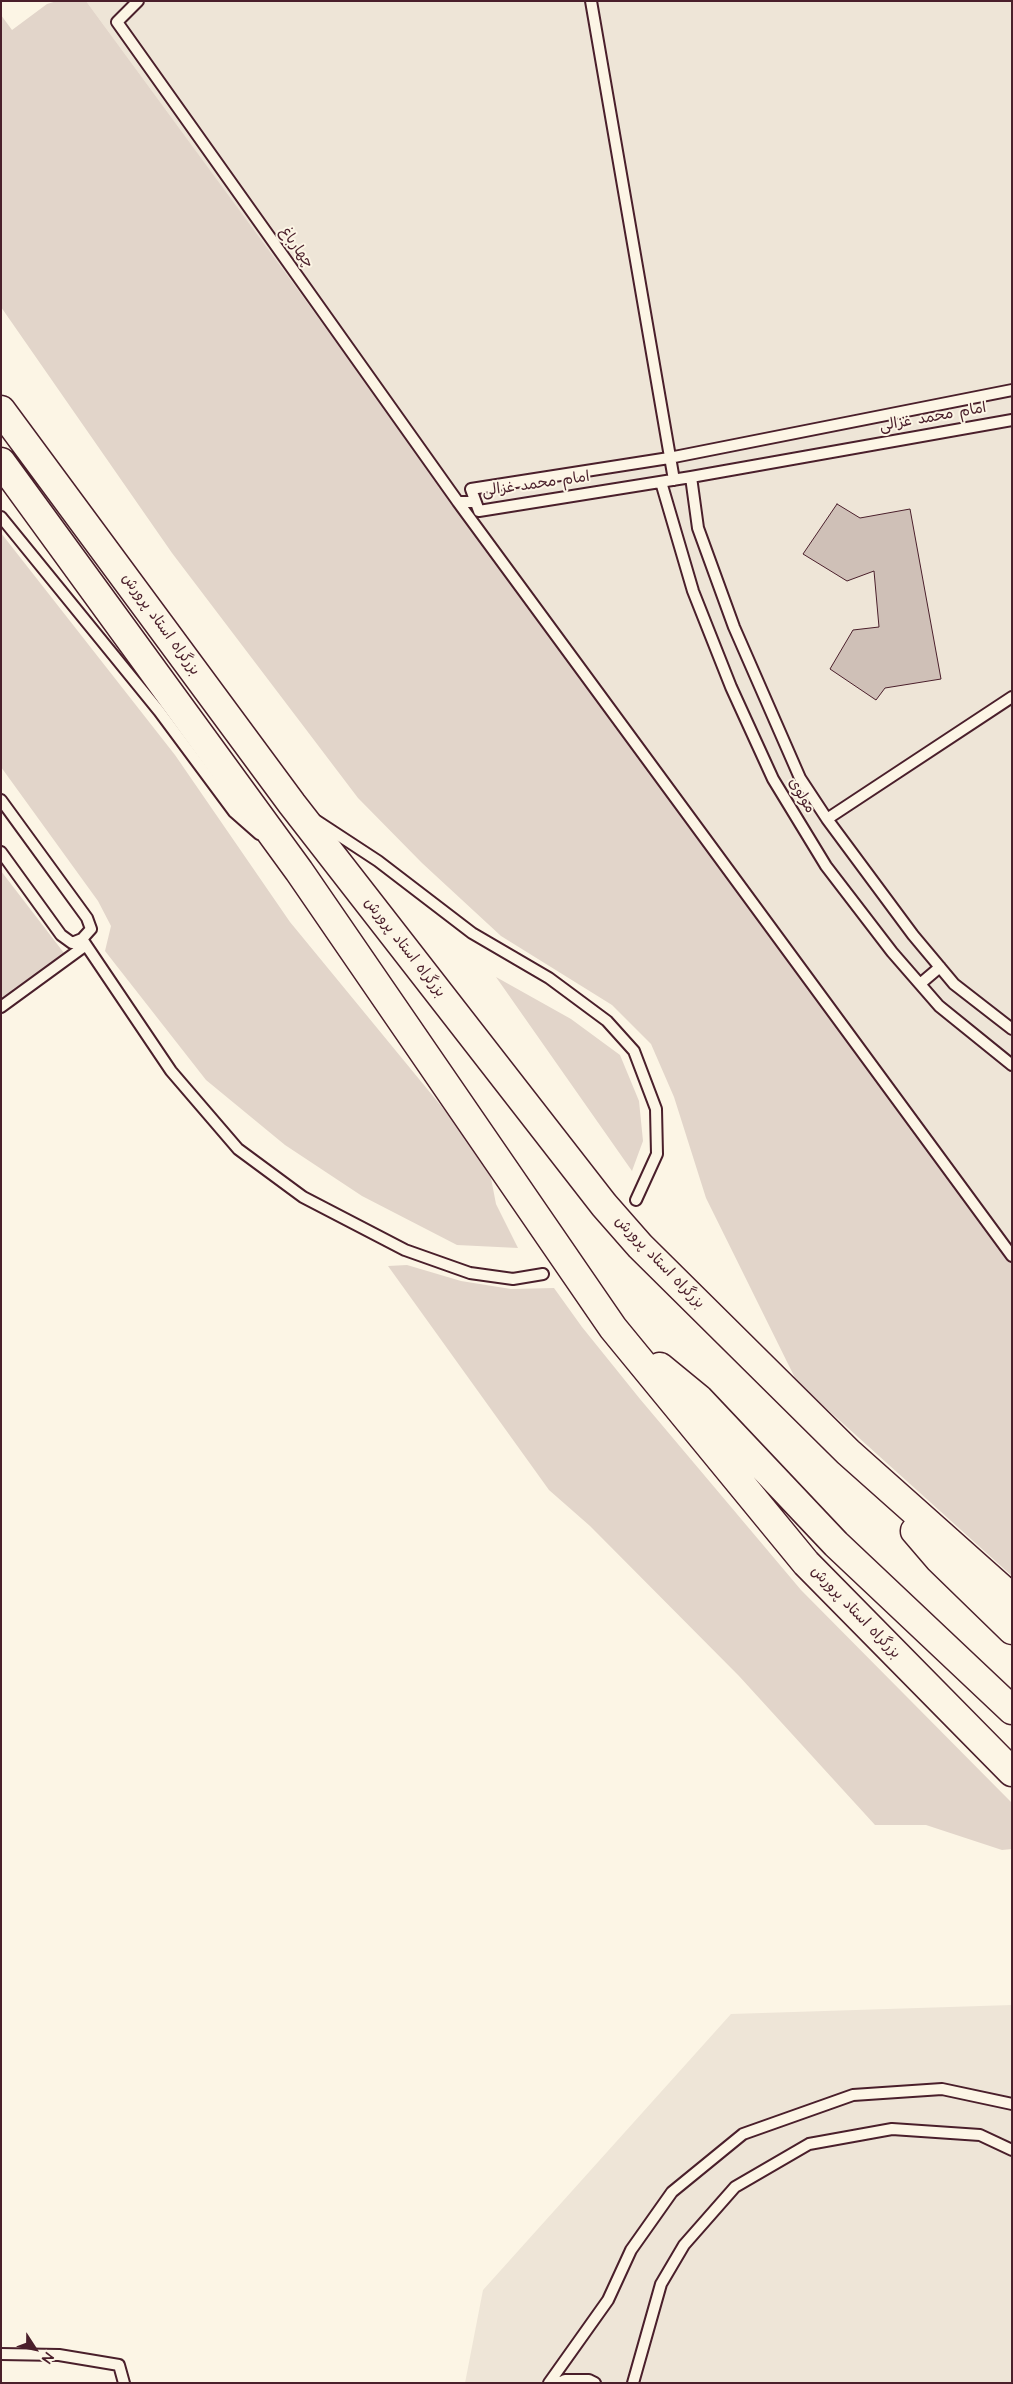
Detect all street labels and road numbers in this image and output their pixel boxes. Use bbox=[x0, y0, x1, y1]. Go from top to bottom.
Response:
street label: چهارباغ bbox=[275, 224, 317, 272]
street label: امام محمد غزالی bbox=[878, 400, 988, 436]
street label: امام محمد غزالی bbox=[481, 469, 591, 501]
street label: بزرگراه استاد پرورش bbox=[117, 570, 203, 680]
street label: مولوی bbox=[783, 775, 819, 817]
street label: بزرگراه استاد پرورش bbox=[359, 894, 449, 1002]
street label: بزرگراه استاد پرورش bbox=[610, 1213, 708, 1313]
street label: بزرگراه استاد پرورش bbox=[806, 1563, 904, 1663]

